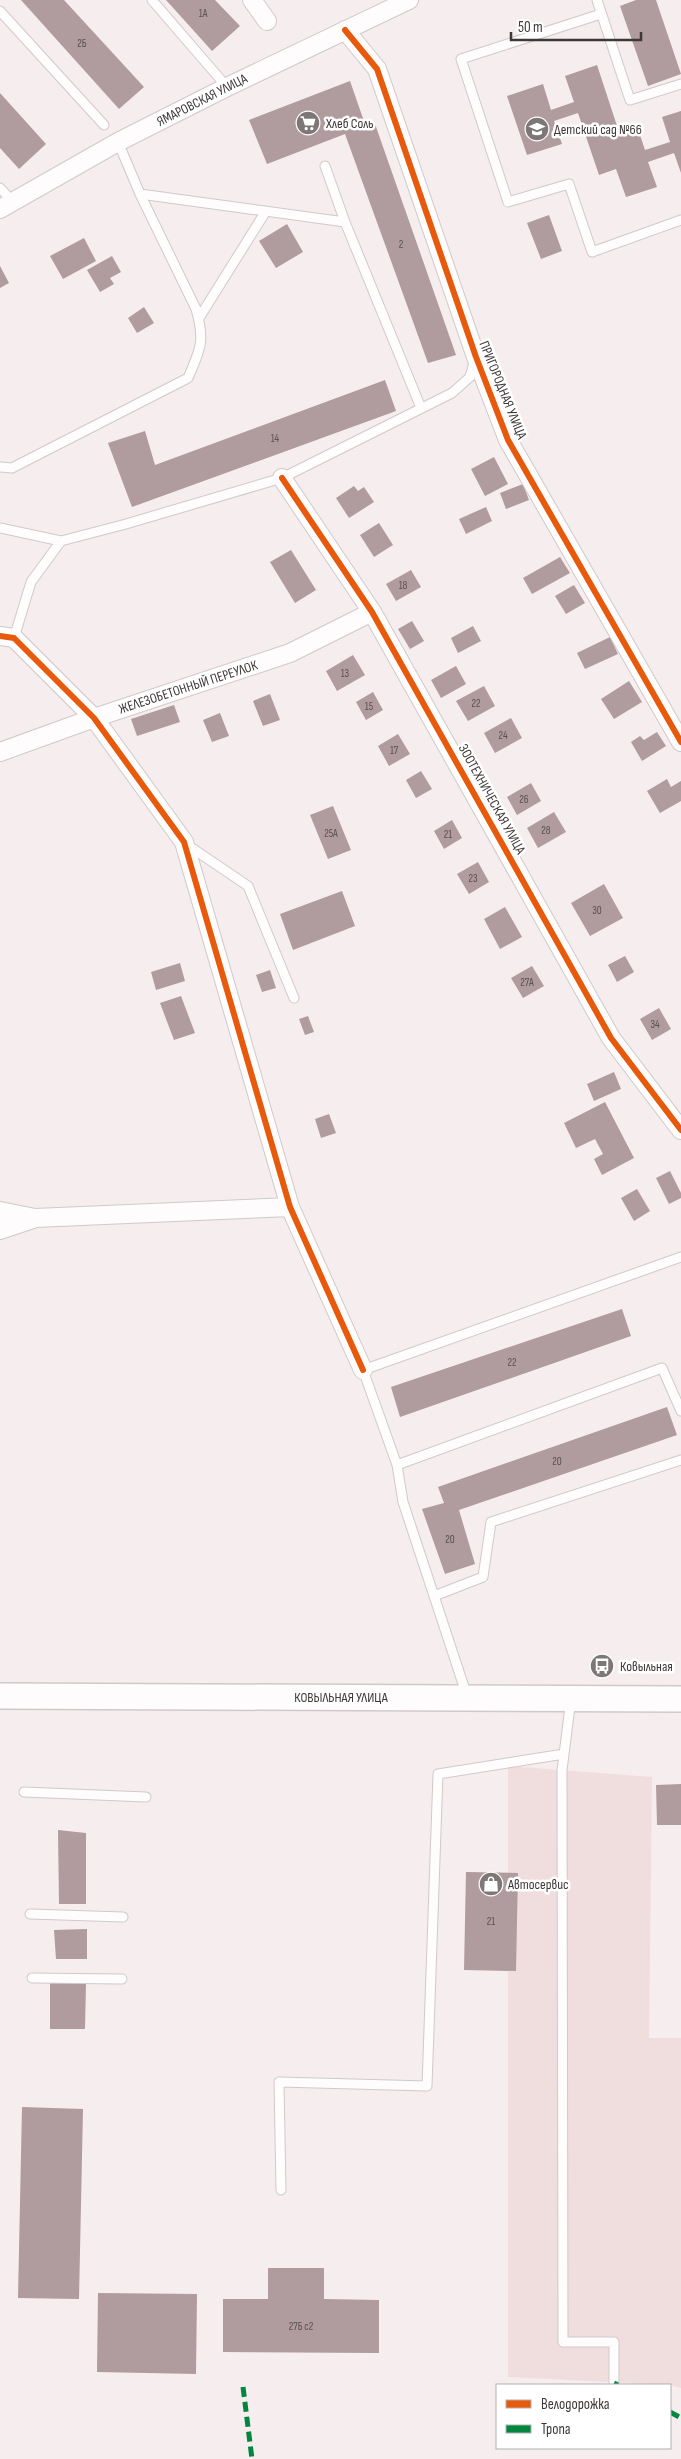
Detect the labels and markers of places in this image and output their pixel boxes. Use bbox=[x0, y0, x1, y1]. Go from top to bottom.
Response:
supermarket icon: Хлеб Соль bbox=[295, 110, 321, 136]
place label: Хлеб Соль bbox=[325, 115, 374, 132]
school or university icon: Детский сад №66 bbox=[524, 116, 550, 142]
place label: Детский сад №66 bbox=[554, 121, 642, 138]
bus stop icon: Ковыльная bbox=[589, 1653, 615, 1679]
place label: Ковыльная bbox=[620, 1658, 673, 1675]
shop icon: Автосервис bbox=[478, 1871, 504, 1897]
place label: Автосервис bbox=[507, 1876, 569, 1893]

